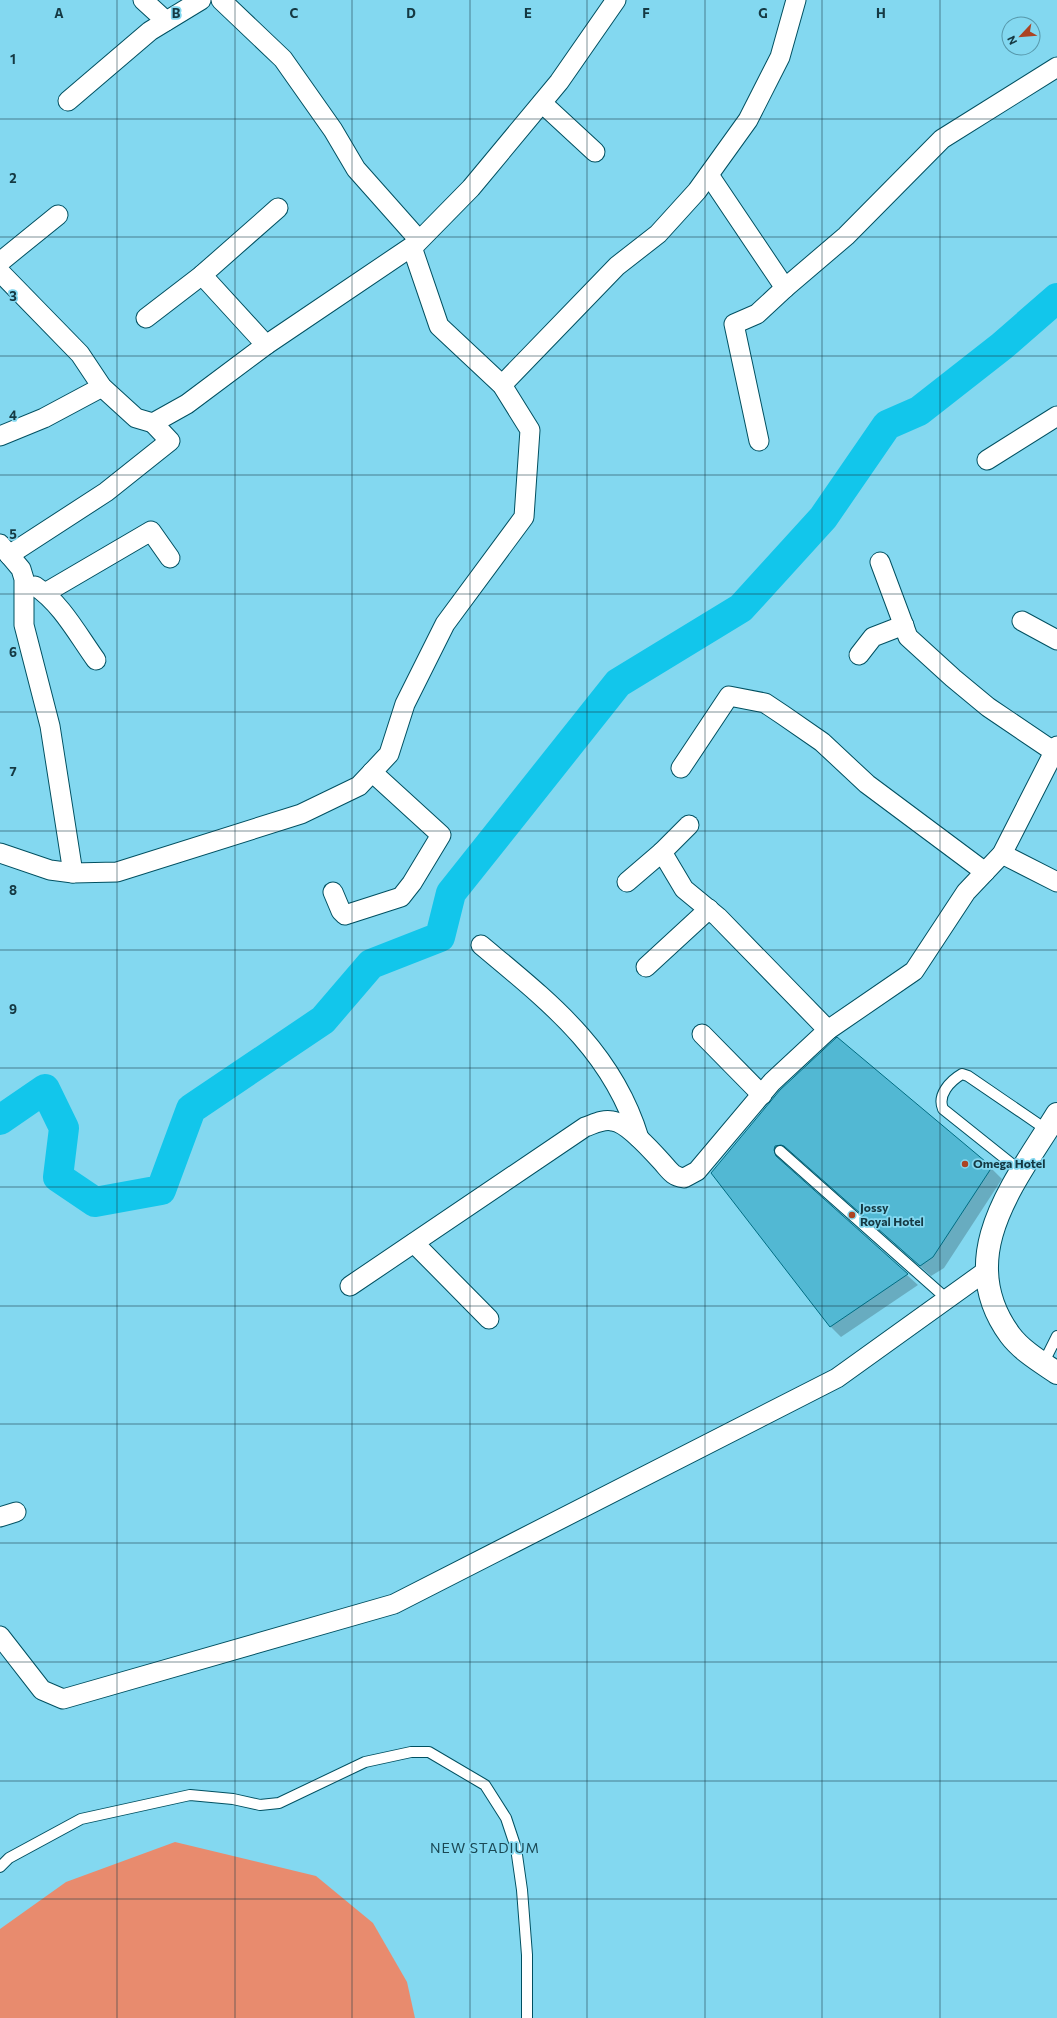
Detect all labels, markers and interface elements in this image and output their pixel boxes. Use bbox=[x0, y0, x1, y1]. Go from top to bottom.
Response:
text: A bbox=[54, 5, 64, 21]
text: B bbox=[172, 5, 181, 21]
text: C bbox=[290, 5, 299, 21]
text: D bbox=[406, 5, 416, 21]
text: E bbox=[524, 5, 532, 21]
text: F bbox=[642, 5, 650, 21]
text: G bbox=[758, 5, 768, 21]
text: H bbox=[876, 5, 886, 21]
north arrow bbox=[1001, 16, 1041, 56]
text: N bbox=[1004, 34, 1019, 47]
text: 1 bbox=[10, 51, 16, 67]
text: 2 bbox=[9, 170, 17, 186]
text: 3 bbox=[9, 288, 17, 304]
text: 4 bbox=[9, 407, 17, 423]
text: 5 bbox=[9, 526, 17, 542]
text: 6 bbox=[9, 644, 17, 660]
text: 7 bbox=[9, 763, 17, 779]
text: 8 bbox=[9, 882, 17, 898]
text: 9 bbox=[9, 1001, 17, 1017]
place label: Omega Hotel bbox=[973, 1156, 1045, 1170]
marker: Omega Hotel bbox=[960, 1159, 970, 1169]
place label: Jossy Royal Hotel bbox=[860, 1200, 924, 1228]
marker: Jossy Royal Hotel bbox=[847, 1210, 857, 1220]
district label: NEW STADIUM bbox=[430, 1839, 540, 1856]

